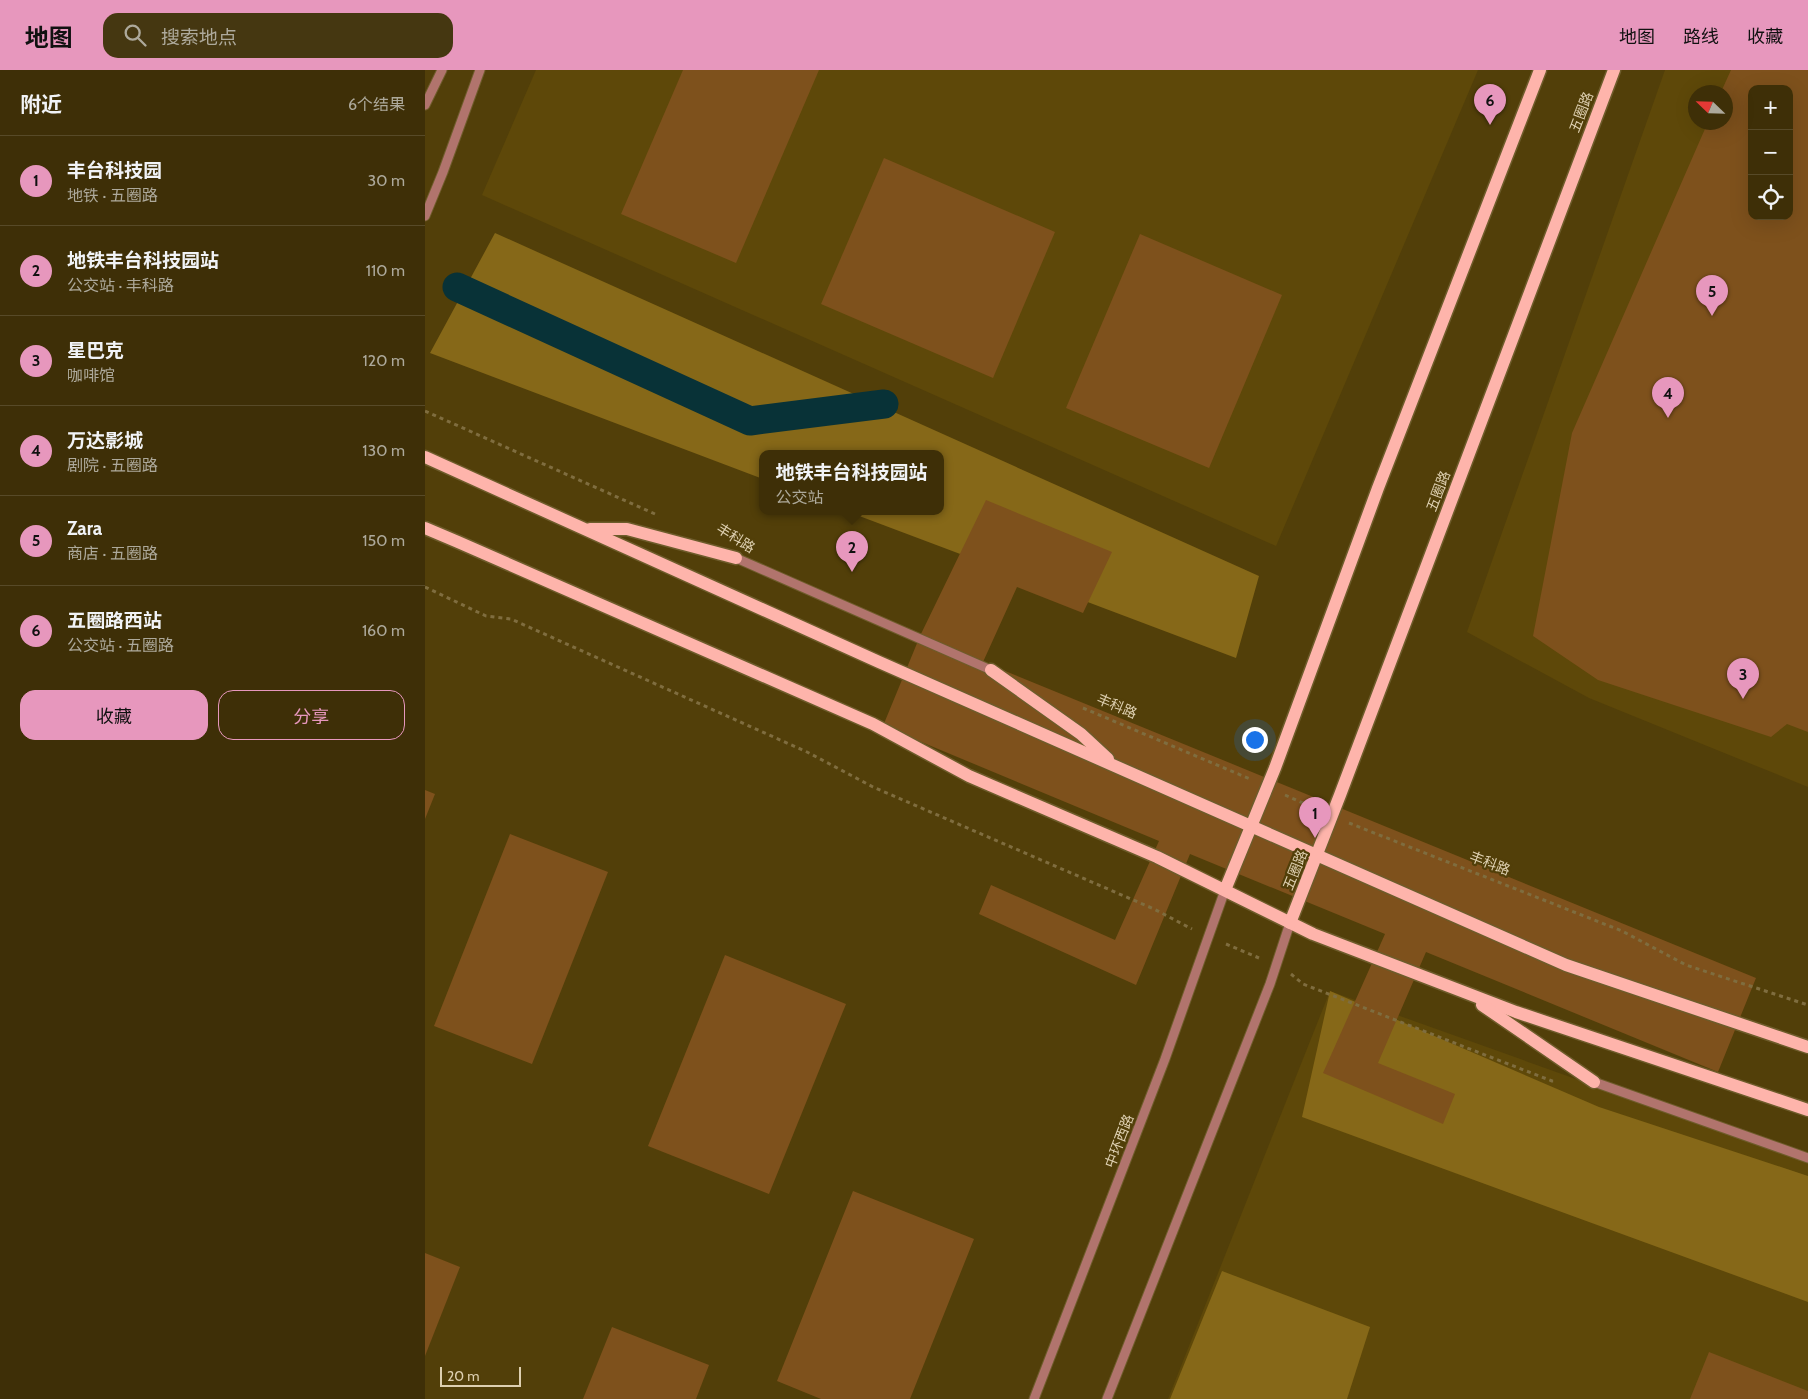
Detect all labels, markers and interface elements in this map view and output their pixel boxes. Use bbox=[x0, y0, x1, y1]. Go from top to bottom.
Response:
search box bbox=[103, 13, 453, 58]
icon: search bbox=[121, 21, 149, 49]
text: 地图 bbox=[25, 23, 73, 52]
text: 搜索地点 bbox=[161, 26, 237, 49]
text: 地图 bbox=[1619, 26, 1655, 48]
text: 路线 bbox=[1683, 26, 1719, 48]
text: 收藏 bbox=[1747, 26, 1783, 48]
pin: 6 bbox=[1474, 84, 1506, 125]
north arrow bbox=[1688, 85, 1733, 130]
map controls bbox=[1748, 85, 1793, 220]
button: + bbox=[1748, 85, 1793, 130]
street label: 五圈路 bbox=[1565, 89, 1597, 135]
text: 附近 bbox=[20, 92, 62, 117]
text: 6个结果 bbox=[348, 95, 405, 114]
button: − bbox=[1748, 130, 1793, 175]
text: 丰台科技园 bbox=[67, 159, 162, 182]
text: 1 bbox=[33, 171, 39, 190]
text: 30 m bbox=[368, 171, 405, 190]
button: locate bbox=[1748, 175, 1793, 220]
text: 地铁 · 五圈路 bbox=[67, 186, 158, 205]
text: 地铁丰台科技园站 bbox=[67, 249, 219, 272]
text: 2 bbox=[32, 261, 40, 280]
text: 110 m bbox=[366, 261, 405, 280]
pin: 5 bbox=[1696, 275, 1728, 316]
text: 公交站 · 丰科路 bbox=[67, 276, 174, 295]
text: 星巴克 bbox=[67, 339, 124, 362]
text: 3 bbox=[32, 351, 40, 370]
text: 120 m bbox=[363, 351, 405, 370]
text: 咖啡馆 bbox=[67, 366, 115, 385]
pin: 4 bbox=[1652, 377, 1684, 418]
text: 万达影城 bbox=[67, 429, 143, 452]
text: 4 bbox=[31, 441, 41, 460]
text: 130 m bbox=[362, 441, 405, 460]
popup bbox=[759, 450, 944, 515]
text: 剧院 · 五圈路 bbox=[67, 456, 158, 475]
text: 地铁丰台科技园站 bbox=[775, 461, 928, 484]
street label: 五圈路 bbox=[1422, 468, 1454, 514]
text: 公交站 bbox=[775, 488, 824, 507]
text: Zara bbox=[67, 517, 102, 540]
street label: 丰科路 bbox=[713, 519, 759, 557]
text: 5 bbox=[32, 531, 40, 550]
text: 150 m bbox=[362, 531, 405, 550]
pin: 2 bbox=[836, 531, 868, 572]
text: 商店 · 五圈路 bbox=[67, 544, 158, 563]
text: 五圈路西站 bbox=[67, 609, 162, 632]
text: 6 bbox=[32, 621, 41, 640]
text: 160 m bbox=[362, 621, 405, 640]
text: 公交站 · 五圈路 bbox=[67, 636, 174, 655]
pin: 3 bbox=[1727, 658, 1759, 699]
button: 收藏 bbox=[20, 690, 208, 740]
button: 分享 bbox=[218, 690, 405, 740]
street label: 丰科路 bbox=[1094, 690, 1140, 722]
your location bbox=[1242, 727, 1268, 753]
pin: 1 bbox=[1299, 797, 1331, 838]
street label: 五圈路 bbox=[1279, 847, 1311, 893]
street label: 丰科路 bbox=[1467, 847, 1513, 879]
street label: 中环西路 bbox=[1101, 1112, 1137, 1170]
scale bar bbox=[440, 1364, 521, 1387]
text: 20 m bbox=[447, 1367, 480, 1385]

